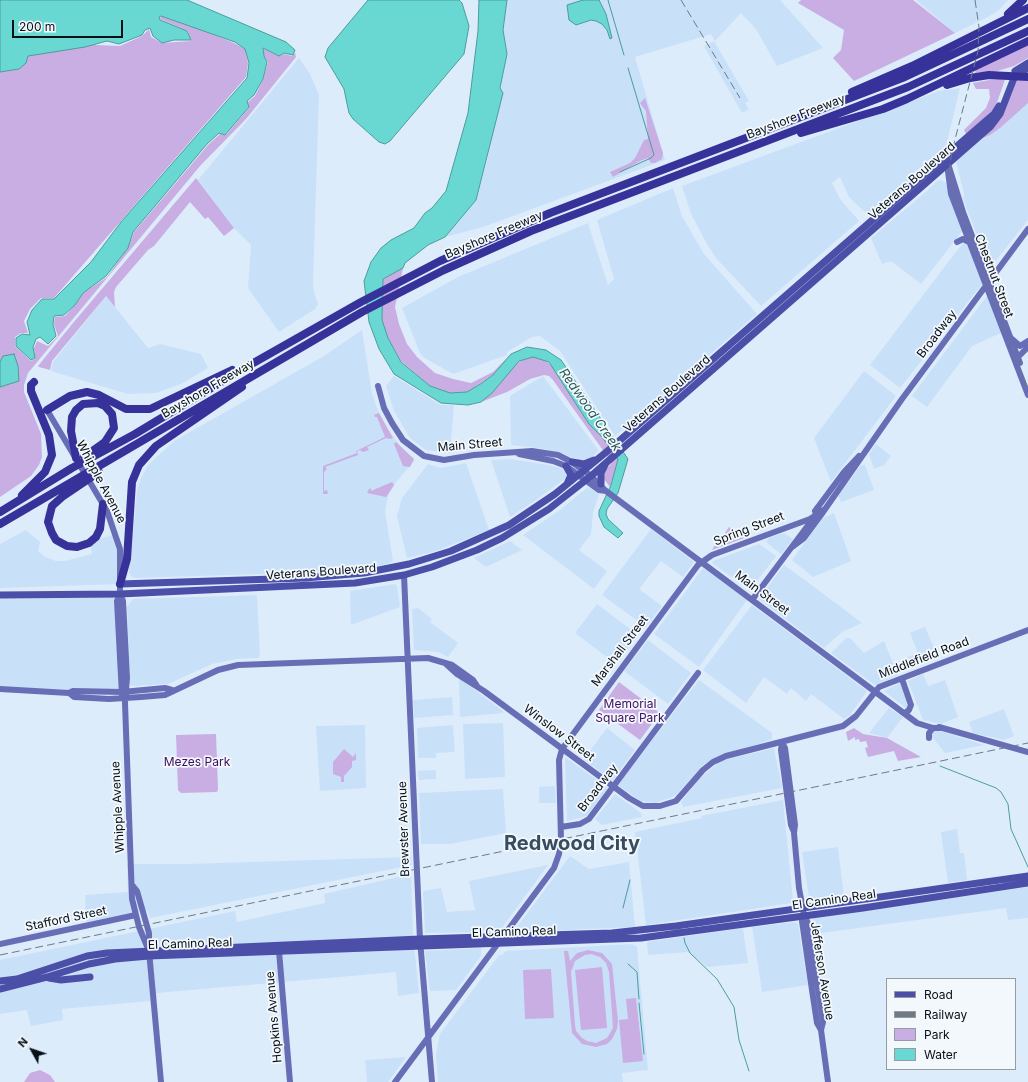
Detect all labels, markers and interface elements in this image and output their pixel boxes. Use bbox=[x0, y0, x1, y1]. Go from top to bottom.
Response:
scale bar bbox=[14, 12, 125, 38]
text: 200 m bbox=[19, 19, 55, 34]
street label: Bayshore Freeway bbox=[745, 92, 847, 142]
street label: Veterans Boulevard bbox=[866, 139, 958, 223]
street label: Bayshore Freeway bbox=[443, 208, 545, 262]
street label: Chestnut Street bbox=[971, 232, 1017, 320]
street label: Broadway bbox=[914, 307, 960, 361]
street label: Veterans Boulevard bbox=[621, 352, 713, 436]
street label: Bayshore Freeway bbox=[159, 357, 257, 421]
water label: Redwood Creek bbox=[556, 366, 624, 454]
street label: Main Street bbox=[437, 435, 503, 455]
street label: Whipple Avenue bbox=[73, 438, 129, 526]
street label: Spring Street bbox=[712, 509, 786, 549]
street label: Veterans Boulevard bbox=[265, 561, 377, 583]
street label: Main Street bbox=[732, 568, 792, 618]
street label: Marshall Street bbox=[589, 613, 651, 689]
street label: Middlefield Road bbox=[877, 634, 971, 682]
park label: Memorial Square Park bbox=[595, 697, 665, 725]
street label: Winslow Street bbox=[521, 702, 597, 764]
park label: Mezes Park bbox=[164, 755, 230, 769]
street label: Whipple Avenue bbox=[108, 761, 128, 853]
street label: Broadway bbox=[575, 761, 621, 815]
street label: Brewster Avenue bbox=[395, 781, 413, 877]
district label: Redwood City bbox=[504, 832, 640, 856]
street label: El Camino Real bbox=[791, 887, 877, 913]
street label: Stafford Street bbox=[24, 903, 108, 935]
street label: Jefferson Avenue bbox=[807, 921, 837, 1021]
street label: El Camino Real bbox=[472, 923, 556, 941]
street label: El Camino Real bbox=[148, 935, 232, 953]
street label: Hopkins Avenue bbox=[263, 971, 285, 1063]
legend bbox=[886, 978, 1016, 1070]
text: Road bbox=[924, 987, 953, 1002]
text: Railway bbox=[924, 1007, 967, 1022]
text: Park bbox=[924, 1027, 950, 1042]
north arrow bbox=[12, 1030, 52, 1070]
text: N bbox=[15, 1035, 31, 1050]
text: Water bbox=[924, 1047, 957, 1062]

